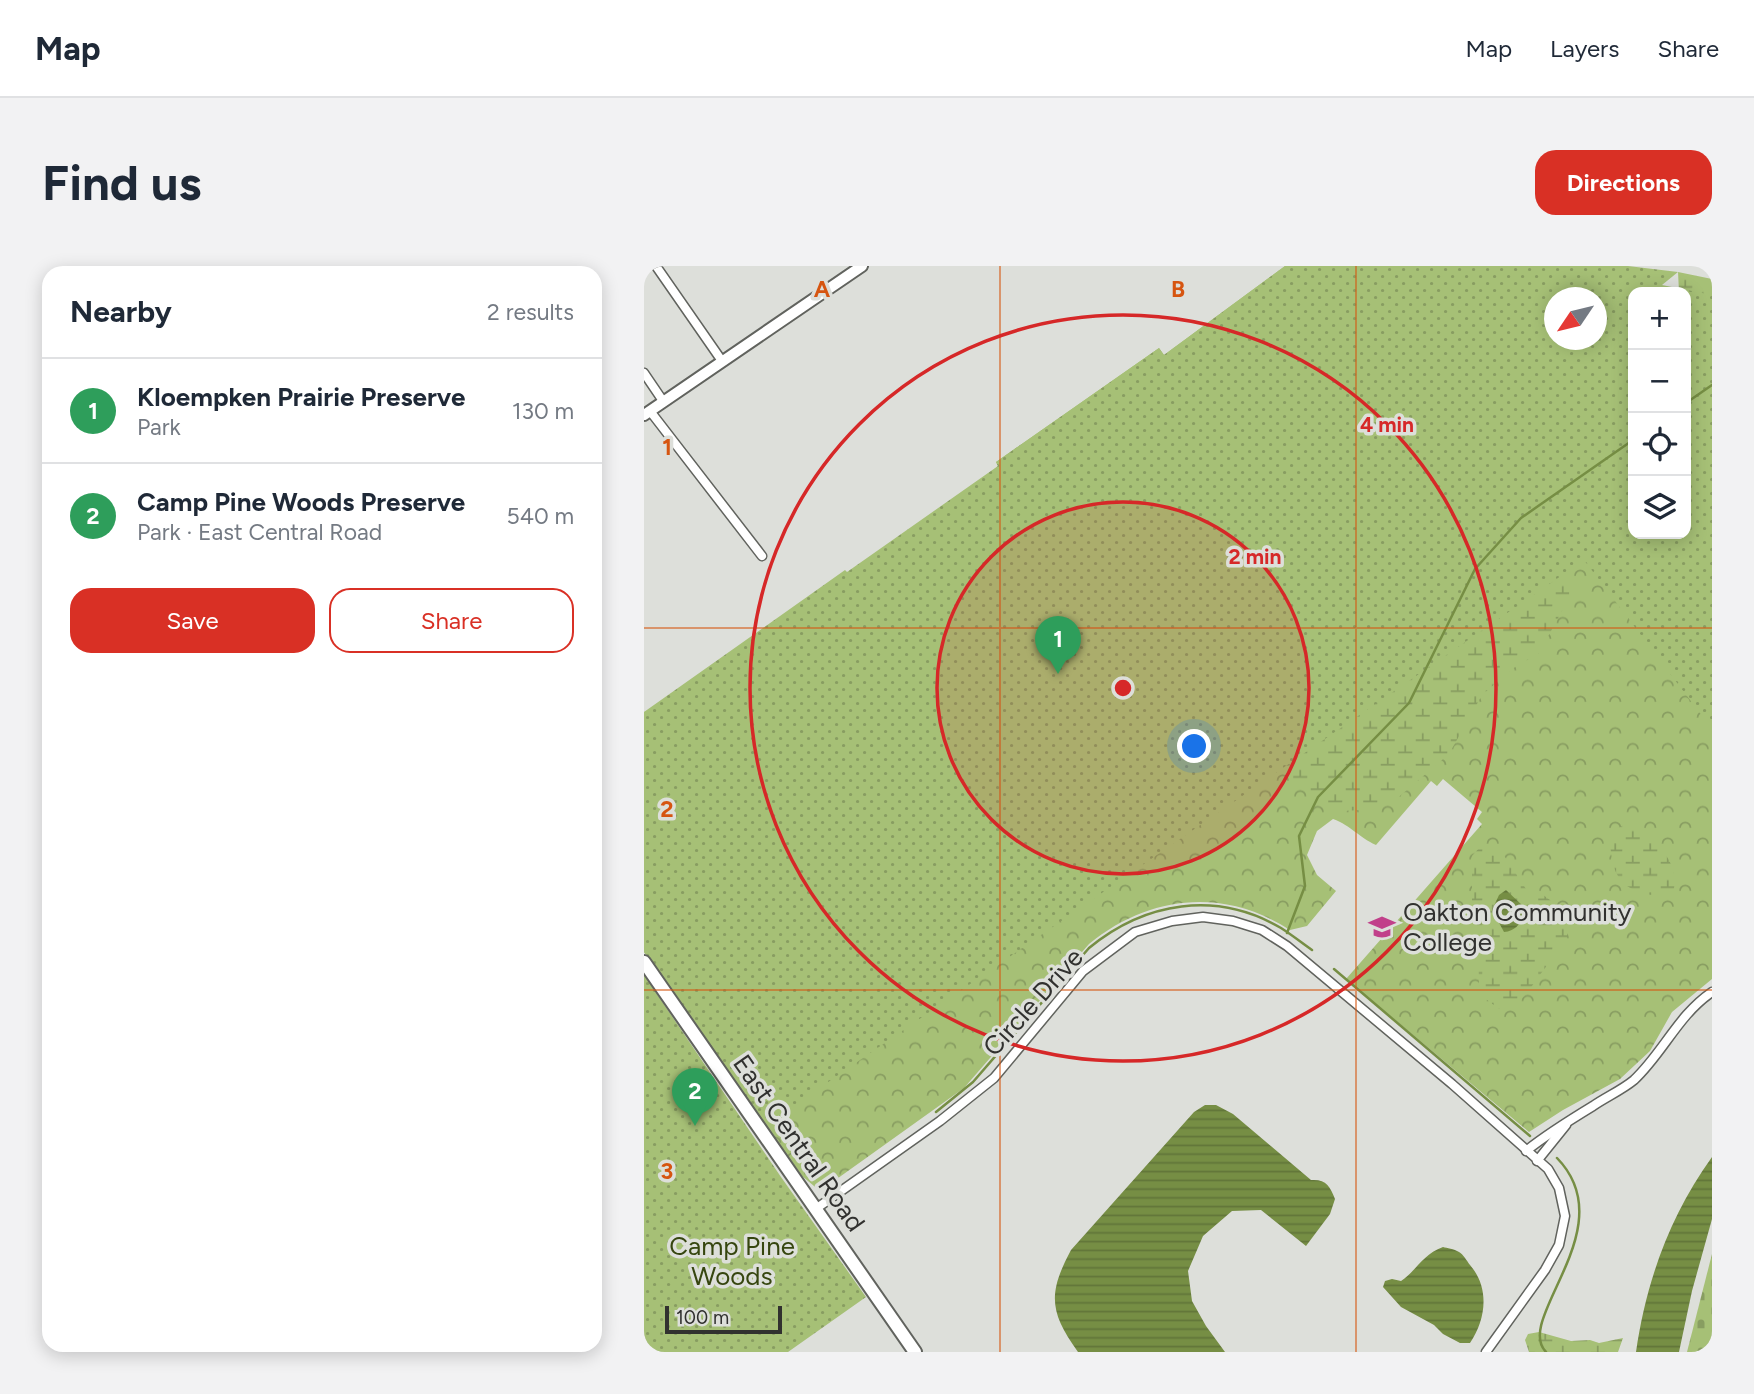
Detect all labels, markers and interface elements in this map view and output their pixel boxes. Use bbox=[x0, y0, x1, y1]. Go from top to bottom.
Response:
text: Map bbox=[35, 29, 101, 68]
text: Map bbox=[1465, 34, 1512, 63]
text: Layers bbox=[1550, 34, 1619, 63]
text: Share bbox=[1657, 34, 1719, 63]
button: Directions bbox=[1535, 150, 1712, 215]
text: Find us bbox=[42, 153, 201, 212]
text: A bbox=[814, 275, 831, 303]
text: B bbox=[1171, 275, 1185, 303]
north arrow bbox=[1544, 287, 1607, 350]
map controls bbox=[1628, 287, 1691, 539]
button: + bbox=[1628, 287, 1691, 350]
text: Nearby bbox=[70, 293, 172, 330]
text: 2 results bbox=[487, 298, 574, 326]
button: − bbox=[1628, 350, 1691, 413]
text: Kloempken Prairie Preserve bbox=[137, 381, 465, 413]
text: 1 bbox=[88, 397, 98, 425]
text: 130 m bbox=[512, 397, 574, 425]
text: 4 min bbox=[1360, 412, 1414, 437]
text: Park bbox=[137, 413, 181, 441]
button: locate bbox=[1628, 413, 1691, 476]
text: 1 bbox=[662, 433, 672, 461]
button: layers bbox=[1628, 476, 1691, 539]
text: Camp Pine Woods Preserve bbox=[137, 486, 465, 518]
text: 2 bbox=[86, 502, 100, 530]
text: 540 m bbox=[506, 502, 574, 530]
text: Park · East Central Road bbox=[137, 518, 382, 546]
text: 2 min bbox=[1229, 544, 1281, 569]
button: Save bbox=[70, 588, 315, 653]
button: Share bbox=[329, 588, 574, 653]
pin: 1 bbox=[1035, 616, 1081, 674]
centre of rings bbox=[1111, 676, 1135, 700]
your location bbox=[1177, 729, 1211, 763]
text: 2 bbox=[660, 795, 674, 823]
place label: Oakton Community College bbox=[1403, 896, 1632, 958]
school or university icon: Oakton Community College bbox=[1367, 912, 1397, 942]
street label: Circle Drive bbox=[976, 941, 1090, 1063]
street label: East Central Road bbox=[726, 1048, 872, 1238]
pin: 2 bbox=[672, 1068, 718, 1126]
text: 3 bbox=[661, 1157, 673, 1185]
park label: Camp Pine Woods bbox=[669, 1230, 795, 1292]
scale bar bbox=[665, 1303, 782, 1335]
text: 100 m bbox=[676, 1306, 729, 1329]

